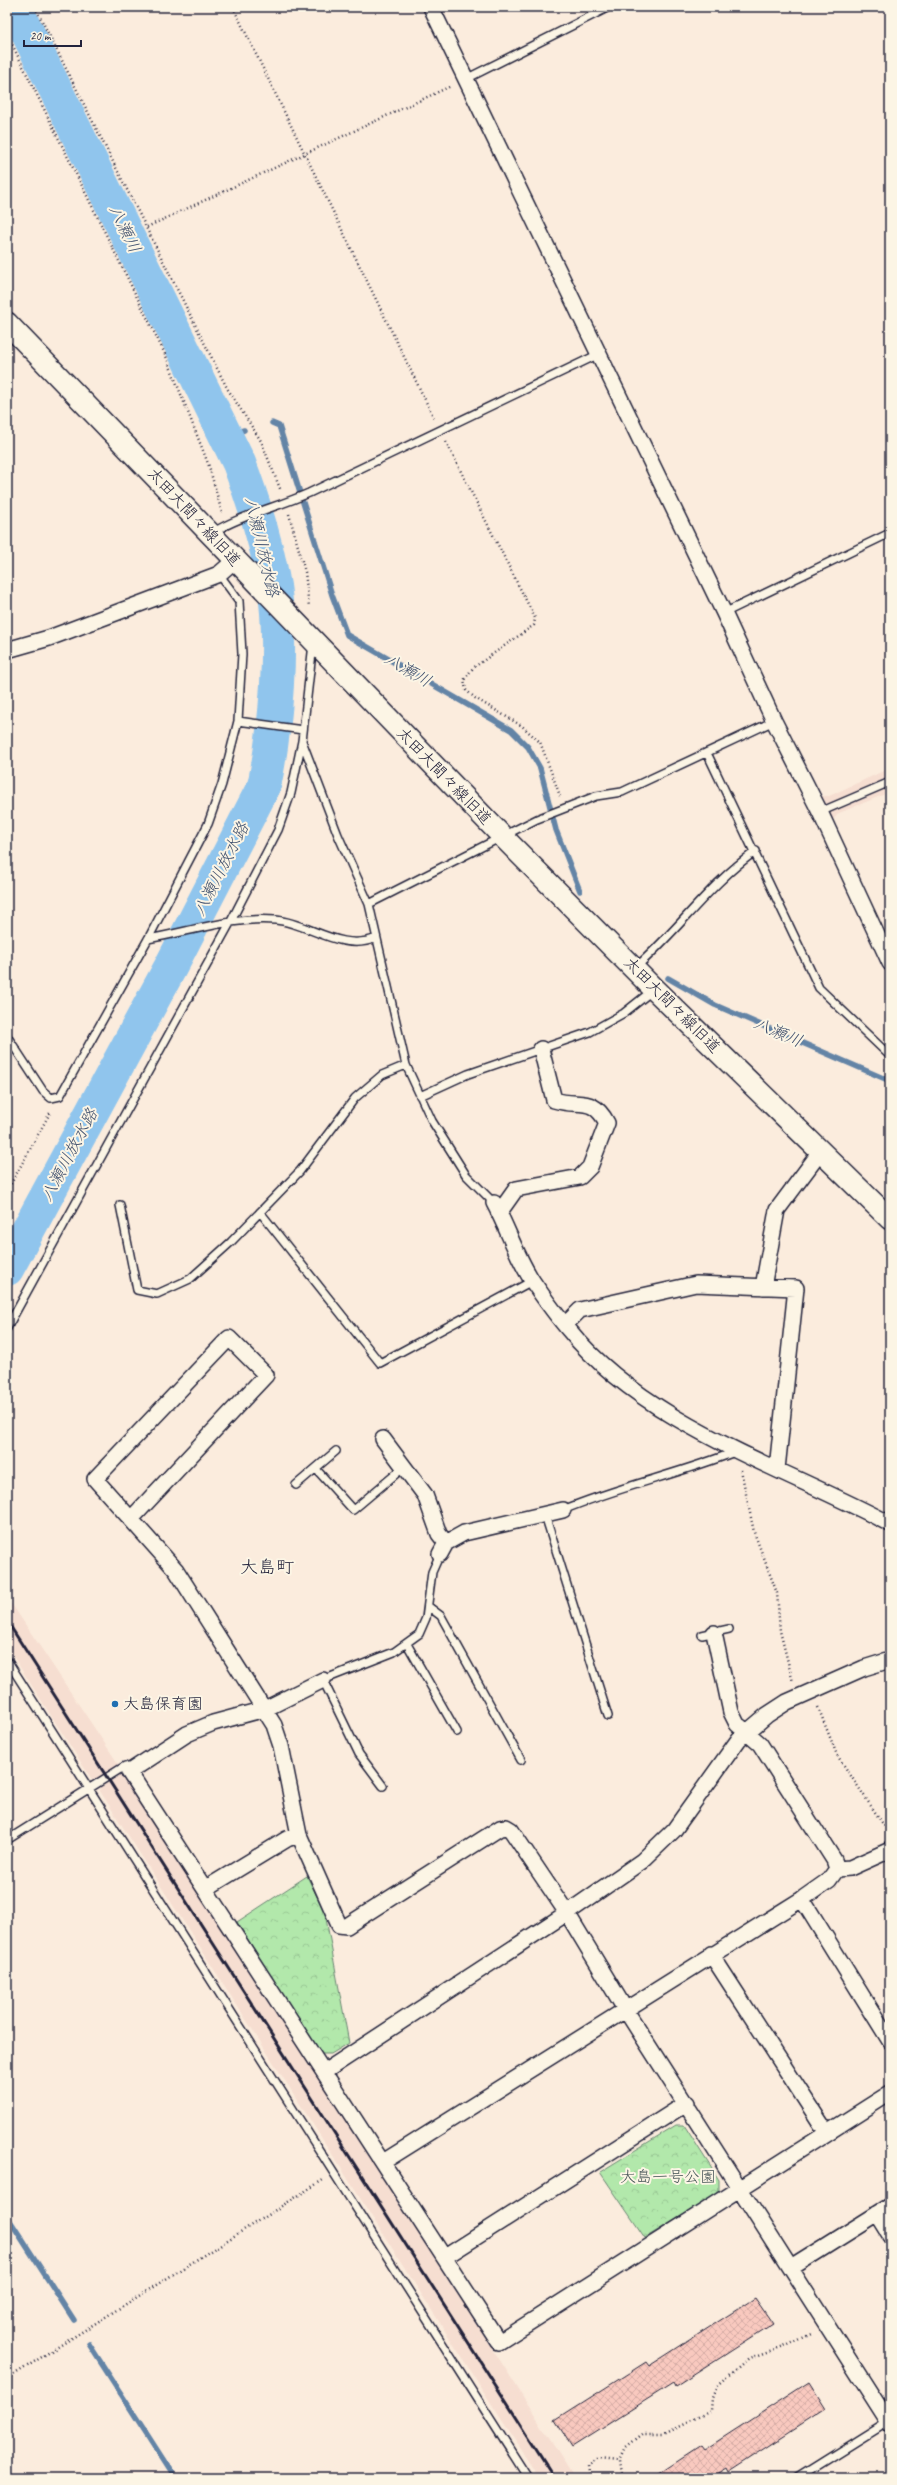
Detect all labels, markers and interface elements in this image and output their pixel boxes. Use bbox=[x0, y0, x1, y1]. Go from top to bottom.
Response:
scale bar bbox=[24, 22, 81, 48]
text: 20 m bbox=[30, 28, 52, 44]
water label: 八瀬川 bbox=[104, 201, 146, 257]
street label: 太田大間々線旧道 bbox=[143, 463, 245, 571]
water label: 八瀬川放水路 bbox=[240, 495, 284, 600]
water label: 八瀬川 bbox=[381, 648, 435, 692]
street label: 太田大間々線旧道 bbox=[392, 723, 496, 829]
water label: 八瀬川放水路 bbox=[188, 818, 254, 919]
street label: 太田大間々線旧道 bbox=[620, 953, 724, 1057]
water label: 八瀬川 bbox=[750, 1012, 806, 1052]
water label: 八瀬川放水路 bbox=[36, 1104, 103, 1205]
district label: 大島町 bbox=[240, 1556, 294, 1578]
place label: 大島保育園 bbox=[123, 1694, 203, 1714]
marker: 大島保育園 bbox=[110, 1699, 120, 1709]
park label: 大島一号公園 bbox=[620, 2167, 716, 2187]

